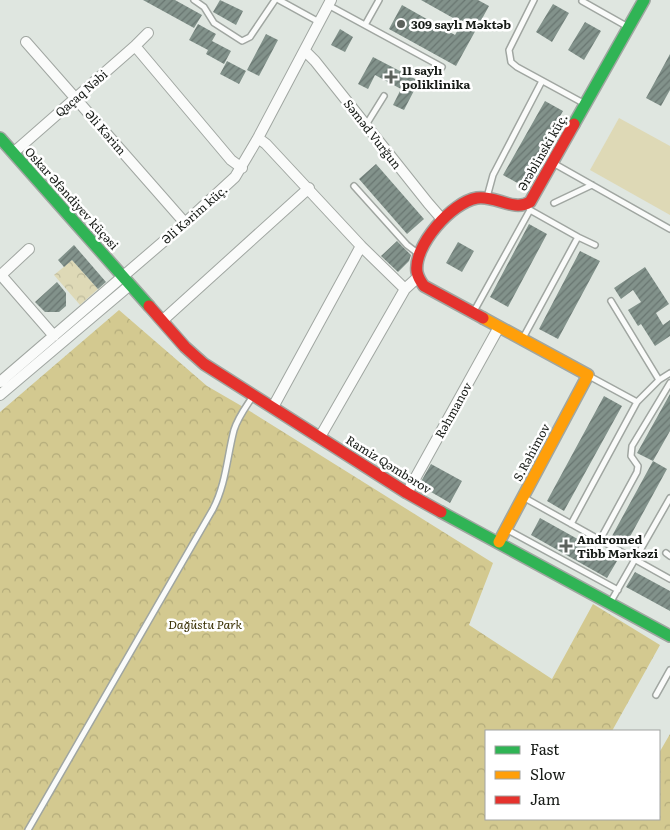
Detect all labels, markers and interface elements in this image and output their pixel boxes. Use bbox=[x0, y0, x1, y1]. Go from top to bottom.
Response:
place label: 309 saylı Məktəb bbox=[411, 15, 511, 33]
marker: 309 saylı Məktəb bbox=[395, 18, 407, 30]
place label: 11 saylı poliklinika bbox=[402, 61, 471, 93]
street label: Qaçaq Nəbi bbox=[51, 65, 111, 121]
marker: 11 saylı poliklinika bbox=[384, 70, 398, 84]
street label: Səməd Vurğun bbox=[340, 95, 406, 173]
street label: Əli Kərim bbox=[81, 105, 131, 159]
street label: Ərəblinski küç. bbox=[513, 110, 571, 194]
street label: Oskar Əfəndiyev küçəsi bbox=[21, 143, 123, 253]
street label: Əli Kərim küç. bbox=[157, 180, 231, 248]
street label: Rəhmanov bbox=[430, 378, 476, 442]
street label: S.Rəhimov bbox=[508, 420, 554, 484]
street label: Ramiz Qəmbərov bbox=[343, 430, 435, 498]
place label: Andromed Tibb Mərkəzi bbox=[577, 530, 659, 562]
marker: Andromed Tibb Mərkəzi bbox=[559, 539, 573, 553]
park label: Dağüstu Park bbox=[168, 615, 242, 633]
legend bbox=[485, 730, 660, 820]
text: Fast bbox=[530, 737, 559, 760]
text: Slow bbox=[530, 762, 565, 785]
text: Jam bbox=[530, 787, 561, 810]

